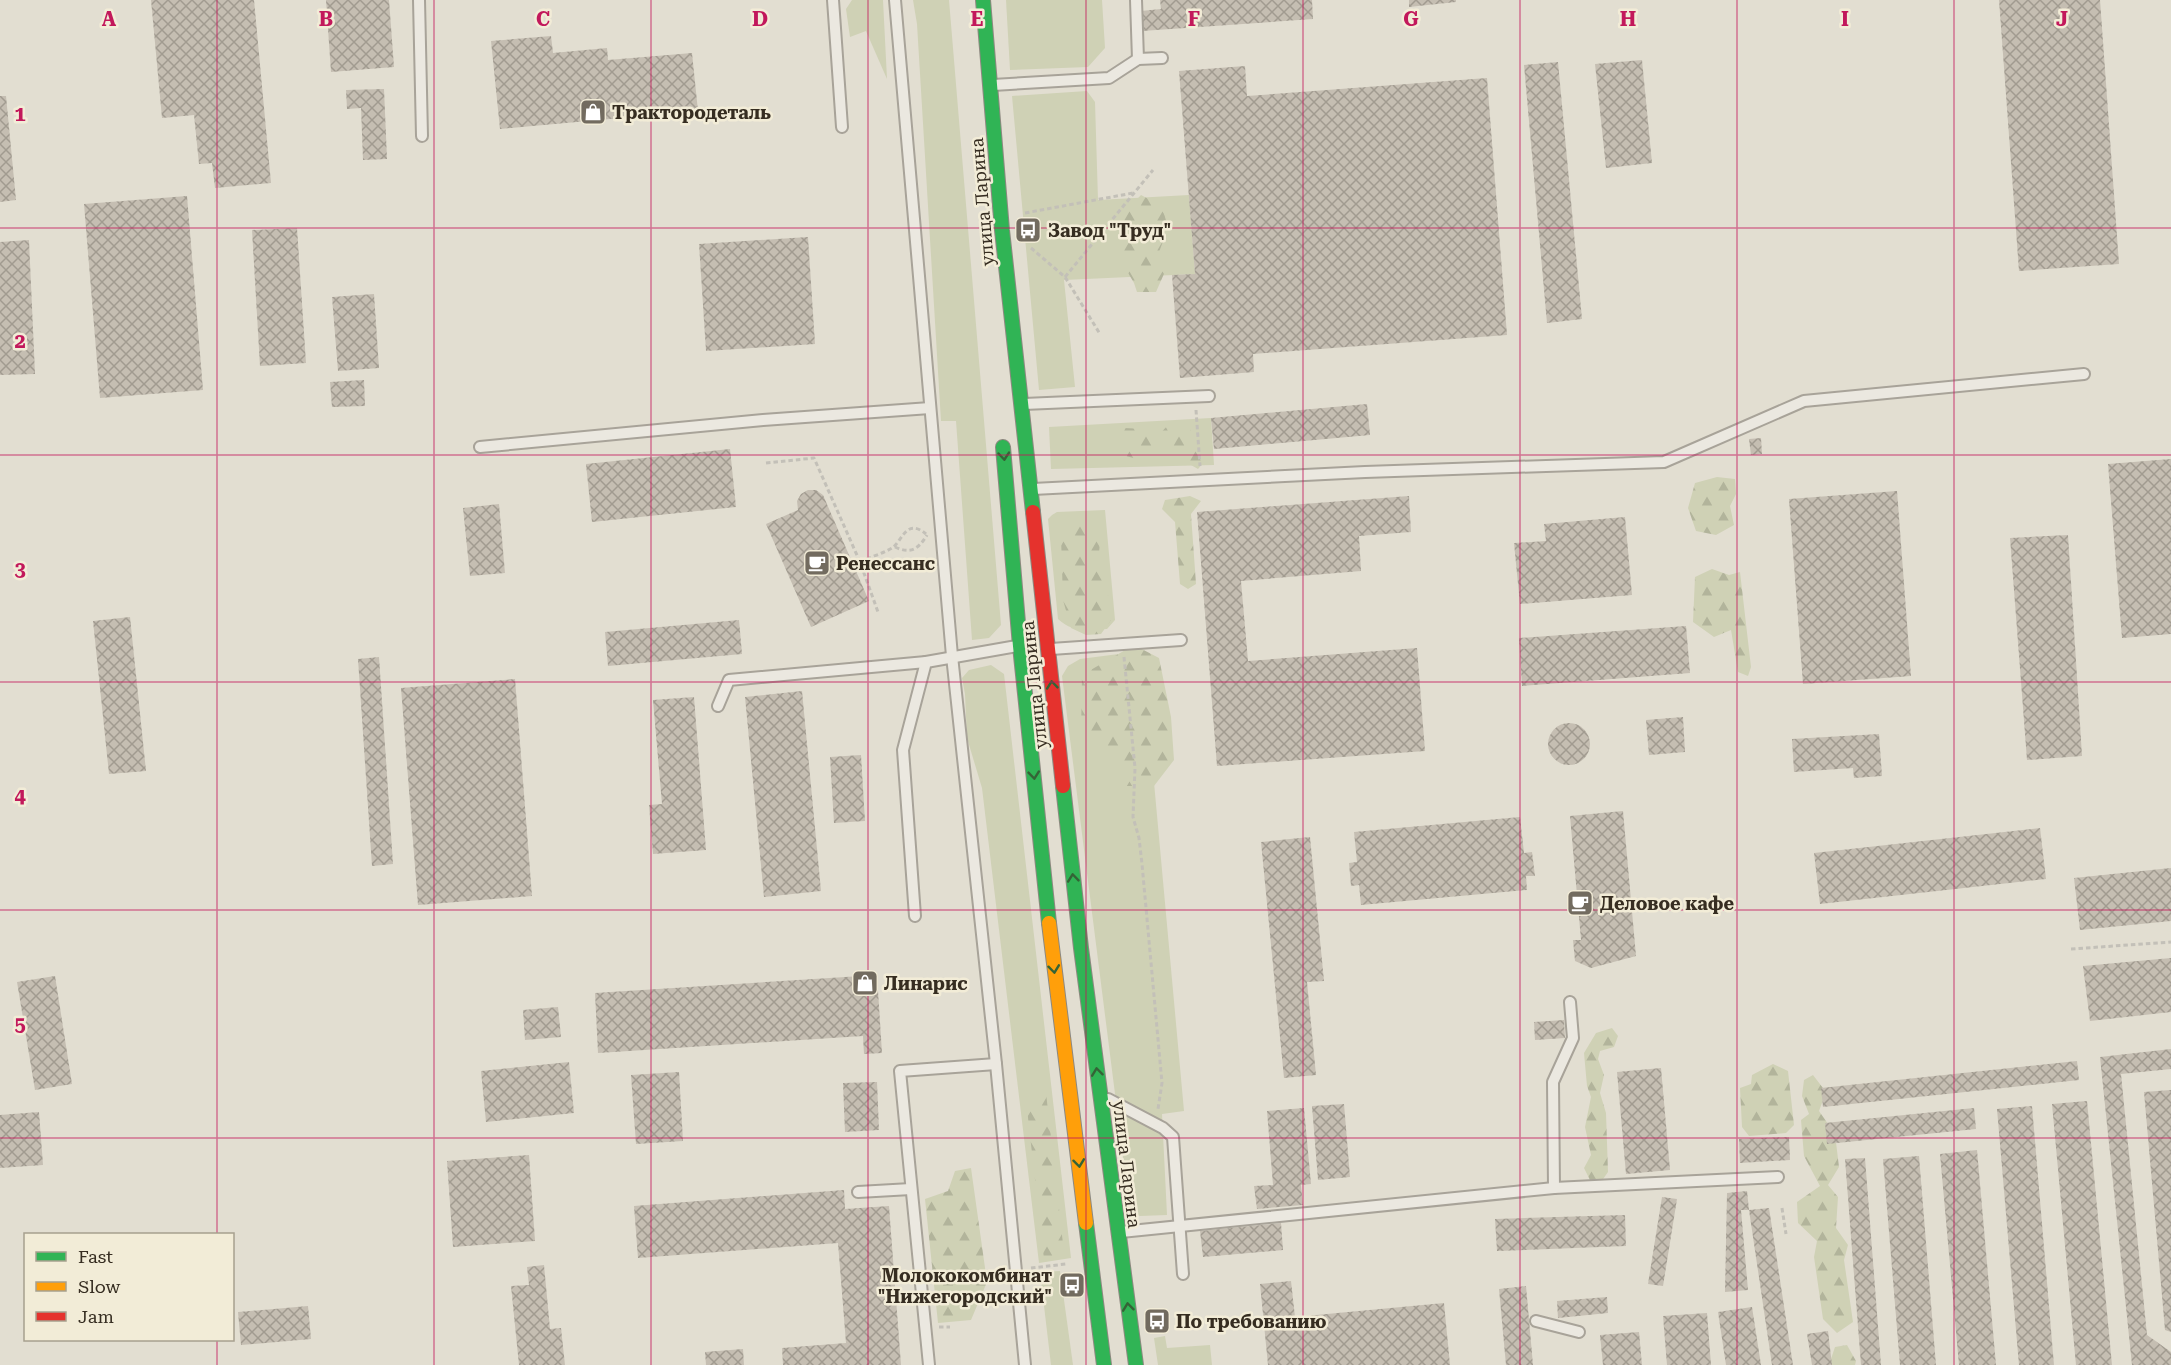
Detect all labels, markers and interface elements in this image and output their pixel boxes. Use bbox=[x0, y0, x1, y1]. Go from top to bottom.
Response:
text: A bbox=[102, 7, 117, 31]
text: B bbox=[319, 7, 333, 31]
text: C bbox=[536, 7, 550, 31]
text: D bbox=[752, 7, 768, 31]
text: E bbox=[971, 7, 984, 31]
text: F bbox=[1188, 7, 1200, 31]
text: G bbox=[1403, 7, 1419, 31]
text: H bbox=[1620, 7, 1636, 31]
text: I bbox=[1841, 7, 1849, 31]
text: J bbox=[2056, 7, 2068, 31]
shop icon: Трактородеталь bbox=[578, 97, 608, 127]
text: 1 bbox=[14, 102, 26, 126]
place label: Трактородеталь bbox=[612, 102, 771, 123]
street label: улица Ларина bbox=[966, 137, 998, 267]
bus stop icon: Завод "Труд" bbox=[1013, 215, 1043, 245]
place label: Завод "Труд" bbox=[1048, 220, 1171, 241]
text: 2 bbox=[14, 329, 26, 353]
one-way arrow bbox=[997, 451, 1010, 460]
cafe icon: Ренессанс bbox=[802, 548, 832, 578]
place label: Ренессанс bbox=[836, 553, 935, 574]
text: 3 bbox=[14, 557, 26, 581]
street label: улица Ларина bbox=[1017, 620, 1051, 750]
one-way arrow bbox=[1046, 680, 1058, 689]
one-way arrow bbox=[1027, 771, 1039, 780]
text: 4 bbox=[14, 784, 26, 808]
one-way arrow bbox=[1068, 874, 1080, 883]
cafe icon: Деловое кафе bbox=[1565, 888, 1595, 918]
place label: Деловое кафе bbox=[1600, 893, 1735, 914]
one-way arrow bbox=[1048, 965, 1060, 974]
shop icon: Линарис bbox=[850, 968, 880, 998]
place label: Линарис bbox=[884, 973, 968, 994]
text: 5 bbox=[14, 1012, 26, 1036]
one-way arrow bbox=[1091, 1067, 1104, 1077]
street label: улица Ларина bbox=[1109, 1099, 1145, 1229]
one-way arrow bbox=[1072, 1158, 1085, 1167]
legend bbox=[24, 1233, 234, 1341]
text: Fast bbox=[78, 1246, 113, 1267]
place label: Молококомбинат "Нижегородский" bbox=[878, 1265, 1052, 1307]
bus stop icon: Молококомбинат "Нижегородский" bbox=[1057, 1270, 1087, 1300]
text: Slow bbox=[78, 1276, 120, 1297]
one-way arrow bbox=[1123, 1302, 1135, 1312]
text: Jam bbox=[78, 1306, 114, 1327]
bus stop icon: По требованию bbox=[1142, 1306, 1172, 1336]
place label: По требованию bbox=[1176, 1311, 1327, 1332]

